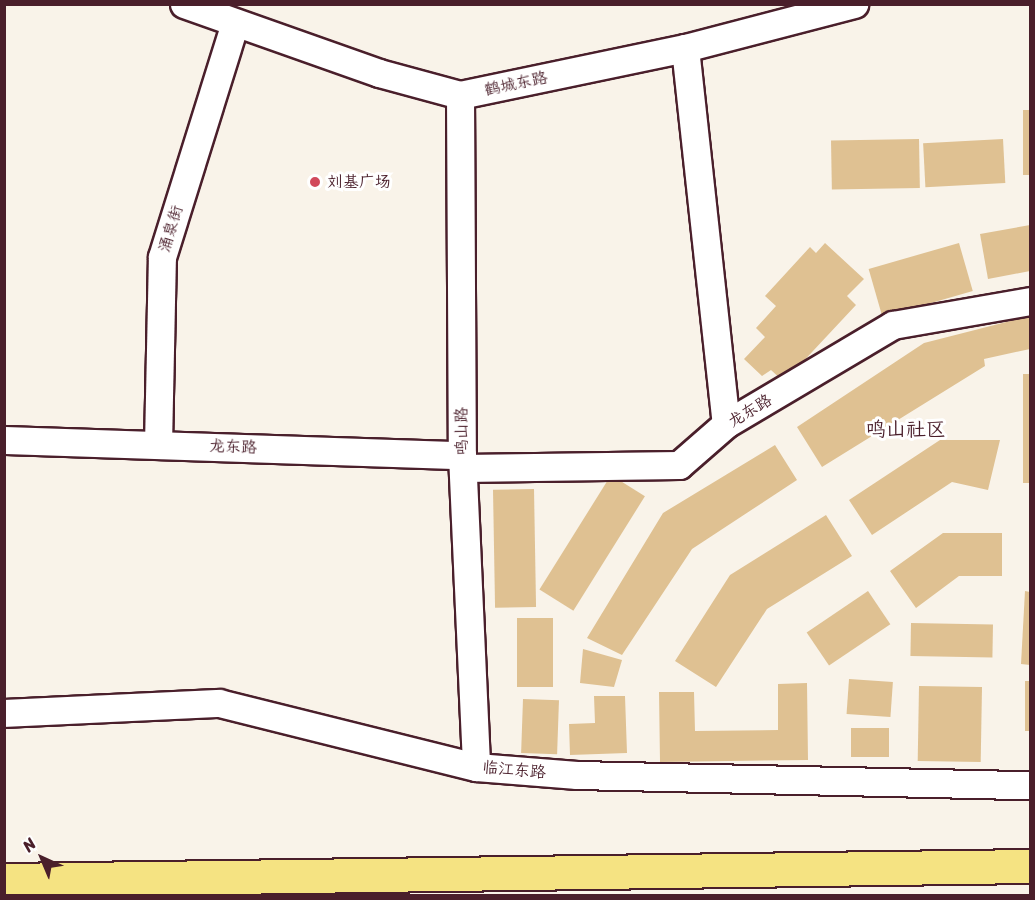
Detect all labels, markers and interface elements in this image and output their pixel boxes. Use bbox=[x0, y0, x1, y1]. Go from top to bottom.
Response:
street label: 鹤城东路 bbox=[483, 68, 549, 100]
place label: 刘基广场 bbox=[327, 172, 391, 192]
marker: 刘基广场 bbox=[308, 175, 322, 189]
street label: 涌泉街 bbox=[155, 203, 187, 255]
street label: 龙东路 bbox=[724, 390, 776, 432]
street label: 鸣山路 bbox=[452, 407, 472, 455]
district label: 鸣山社区 bbox=[866, 417, 946, 441]
street label: 龙东路 bbox=[209, 437, 257, 457]
street label: 临江东路 bbox=[481, 758, 547, 782]
north arrow bbox=[12, 828, 72, 888]
text: N bbox=[15, 830, 43, 859]

